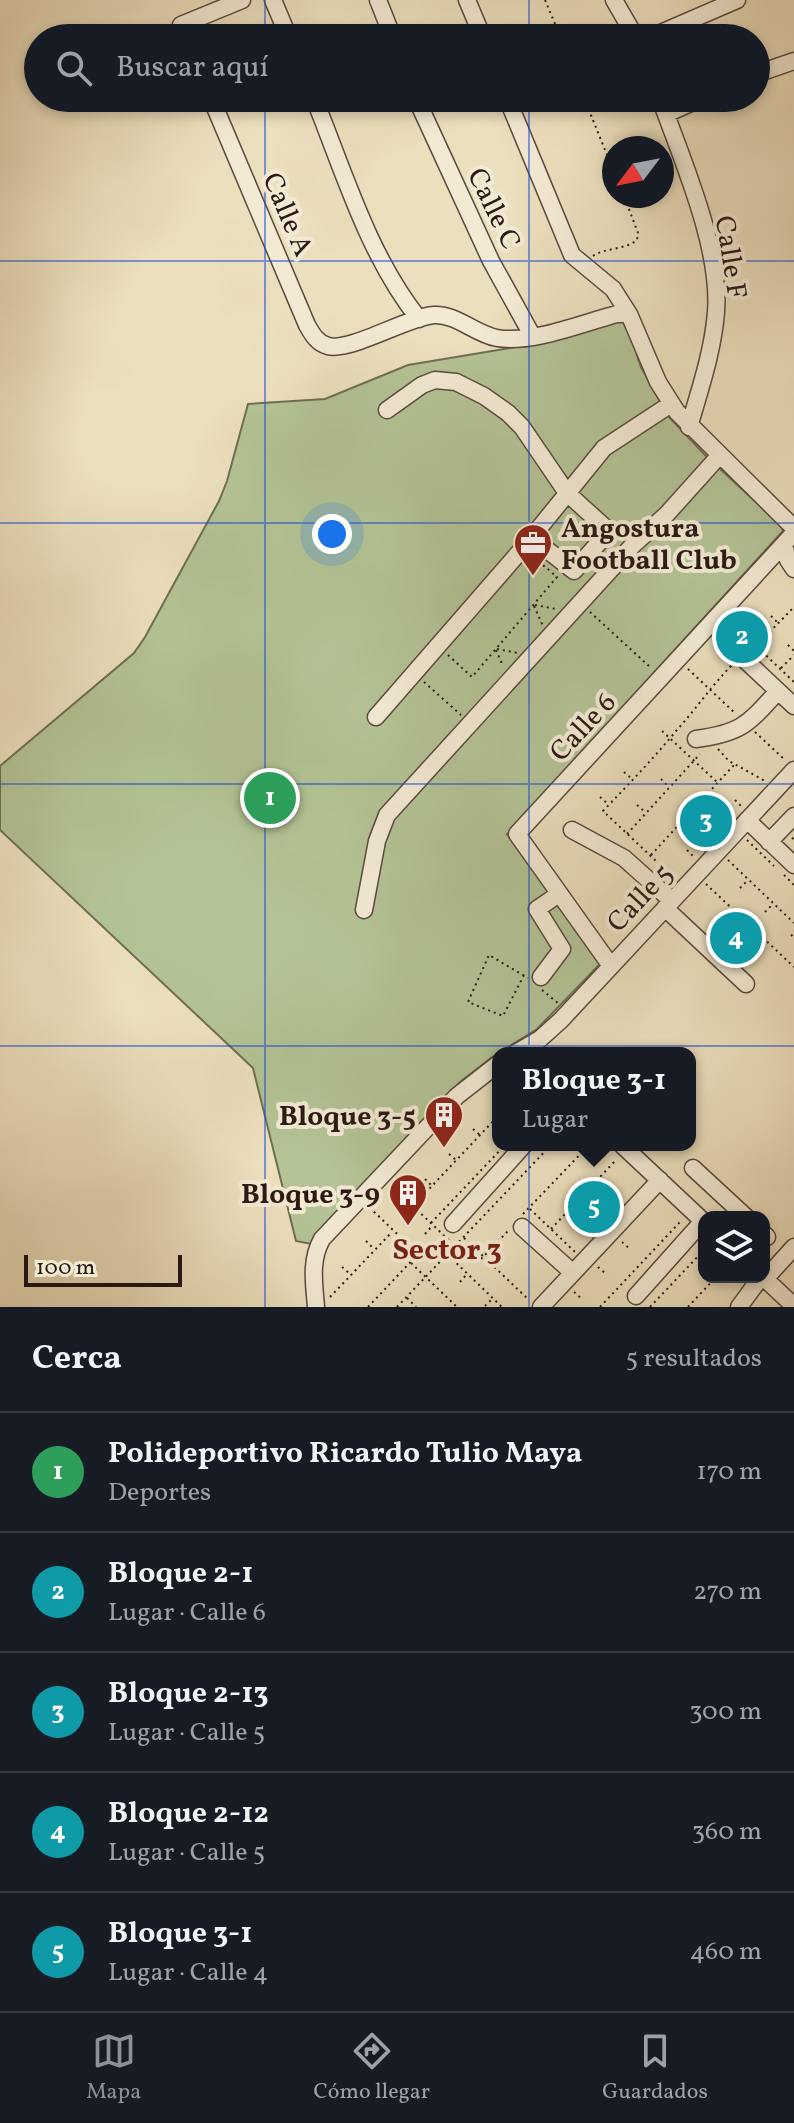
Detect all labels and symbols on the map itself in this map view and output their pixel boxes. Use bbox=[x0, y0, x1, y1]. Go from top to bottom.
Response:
north arrow bbox=[602, 136, 674, 208]
street label: Calle C bbox=[456, 162, 529, 256]
street label: Calle A bbox=[252, 167, 322, 263]
street label: Calle F bbox=[704, 213, 755, 302]
place label: Angostura Football Club bbox=[561, 510, 737, 581]
your location bbox=[312, 514, 352, 554]
office icon: Angostura Football Club bbox=[512, 522, 554, 577]
pin: 2 bbox=[716, 607, 768, 667]
street label: Calle 6 bbox=[542, 684, 626, 771]
pin: 1 bbox=[244, 768, 296, 828]
pin: 3 bbox=[680, 791, 732, 851]
street label: Calle 5 bbox=[599, 856, 683, 942]
pin: 4 bbox=[710, 908, 762, 968]
building icon: Bloque 3-5 bbox=[423, 1094, 465, 1149]
place label: Bloque 3-5 bbox=[279, 1098, 416, 1137]
building icon: Bloque 3-9 bbox=[387, 1172, 429, 1227]
place label: Bloque 3-9 bbox=[241, 1176, 380, 1215]
pin: 5 bbox=[568, 1177, 620, 1237]
district label: Sector 3 bbox=[392, 1230, 502, 1272]
scale bar bbox=[24, 1251, 182, 1287]

